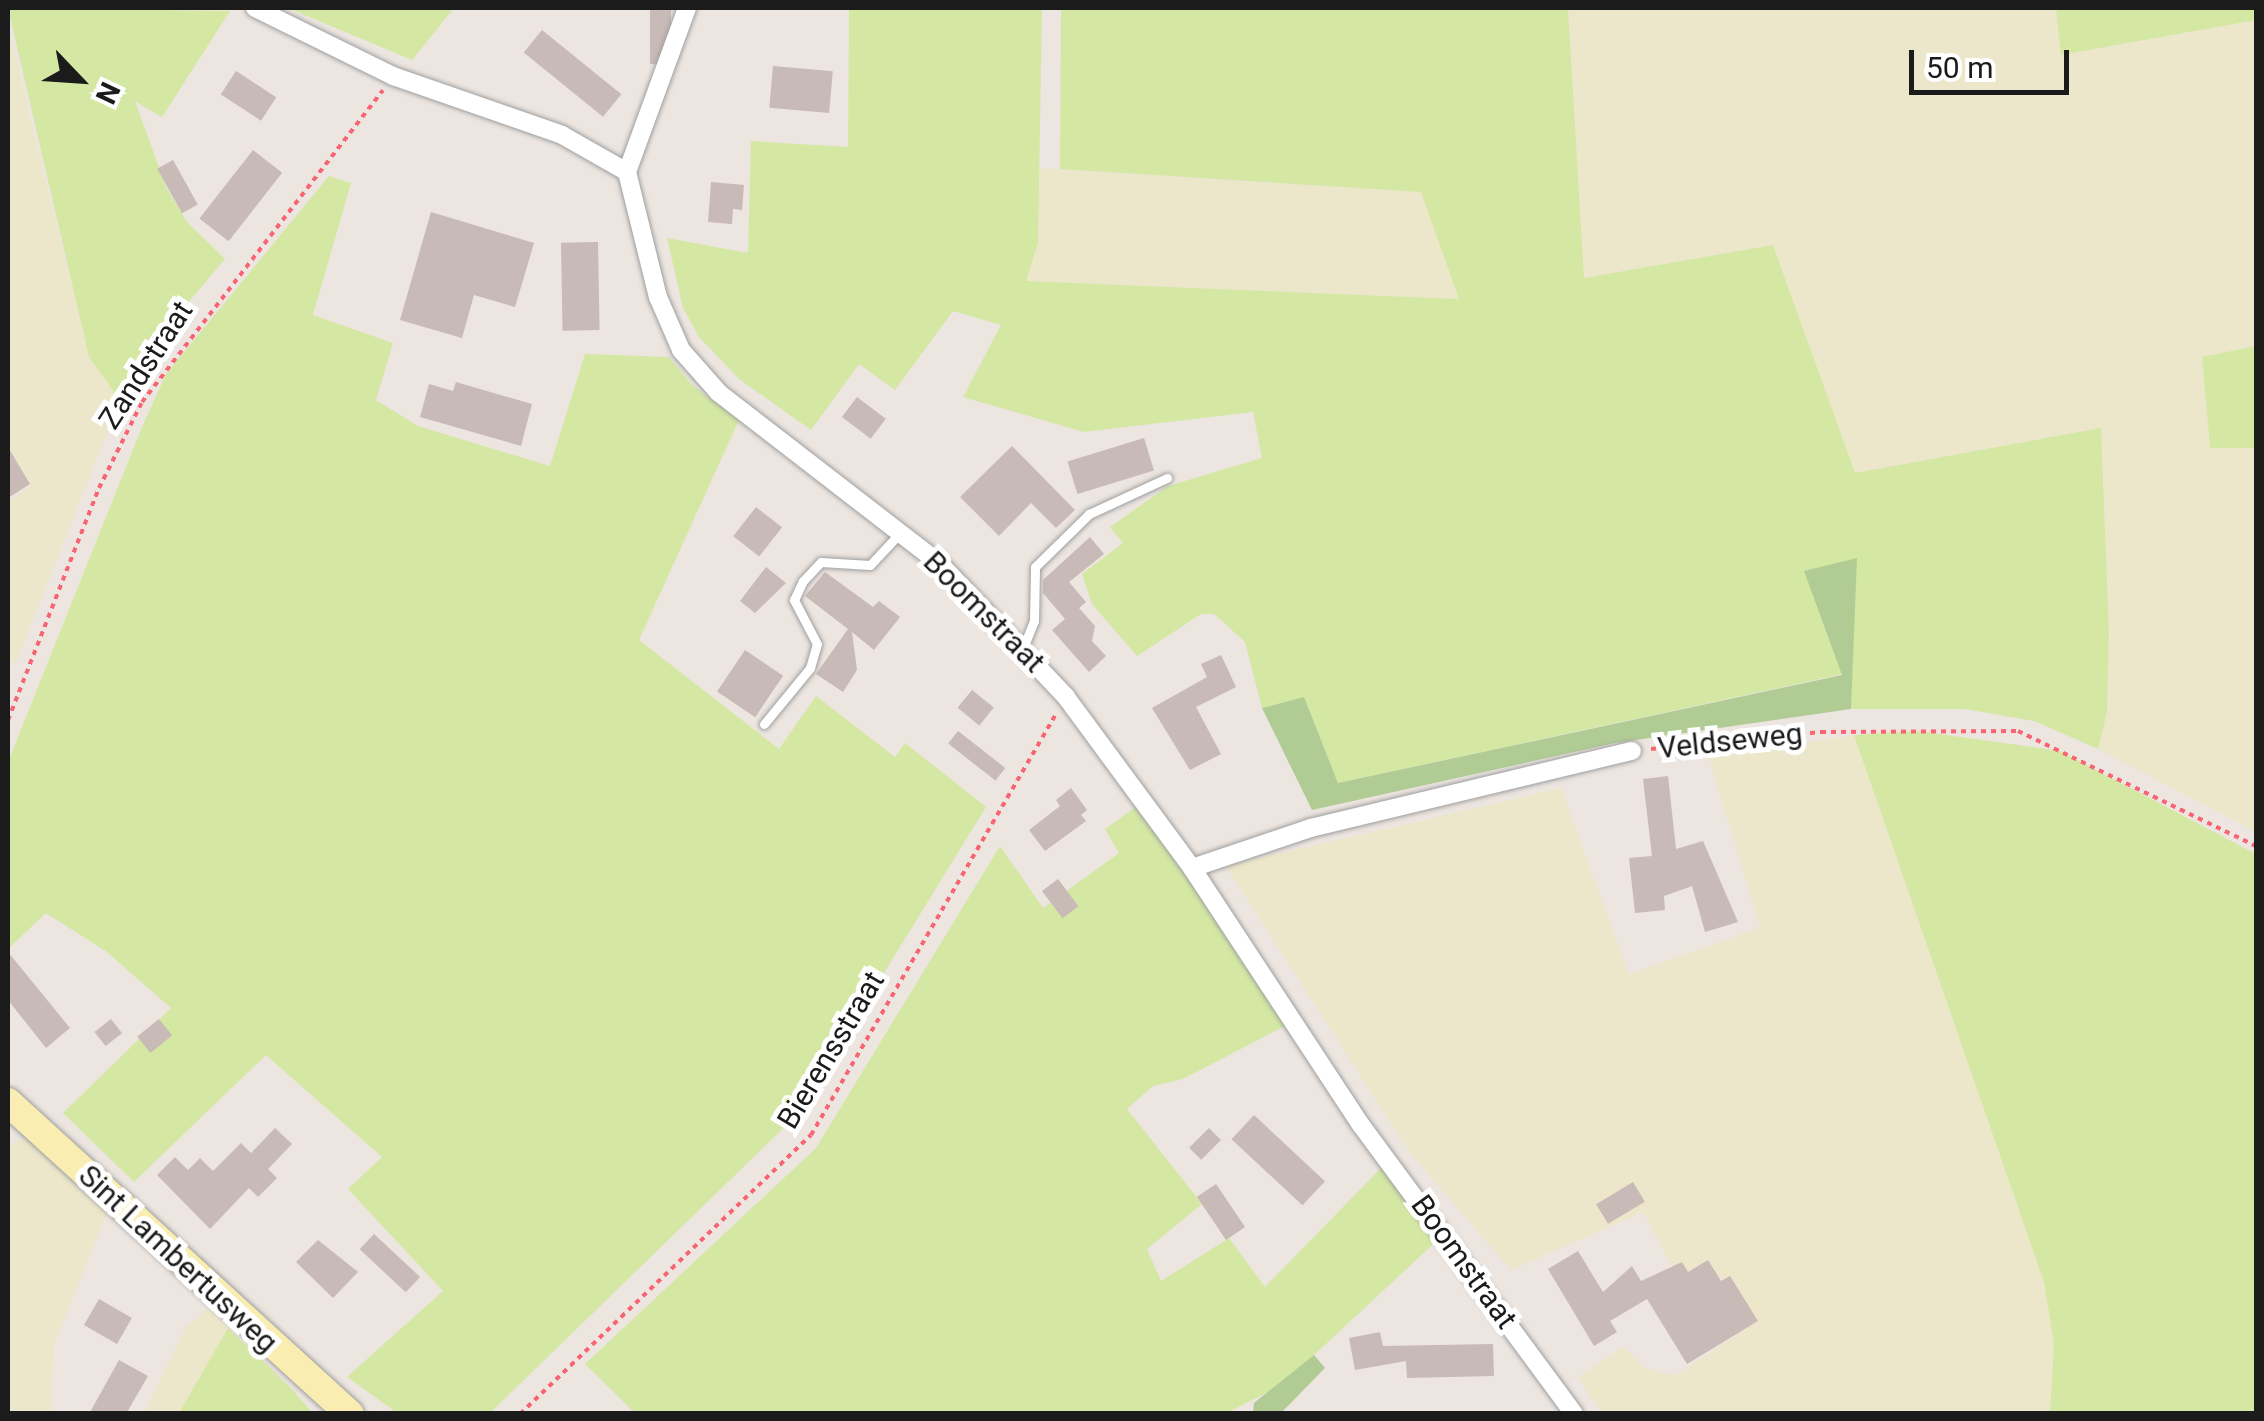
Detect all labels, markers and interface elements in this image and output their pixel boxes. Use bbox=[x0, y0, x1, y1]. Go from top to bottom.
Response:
north arrow bbox=[30, 30, 130, 130]
scale bar bbox=[1914, 30, 2074, 92]
text: 50 m bbox=[1926, 50, 1993, 85]
text: N bbox=[89, 77, 127, 109]
street label: Zandstraat bbox=[91, 294, 201, 436]
street label: Boomstraat bbox=[916, 544, 1052, 680]
street label: Veldseweg bbox=[1656, 716, 1804, 766]
street label: Bierensstraat bbox=[770, 965, 892, 1135]
street label: Sint Lambertusweg bbox=[71, 1158, 285, 1360]
street label: Boomstraat bbox=[1403, 1188, 1525, 1336]

